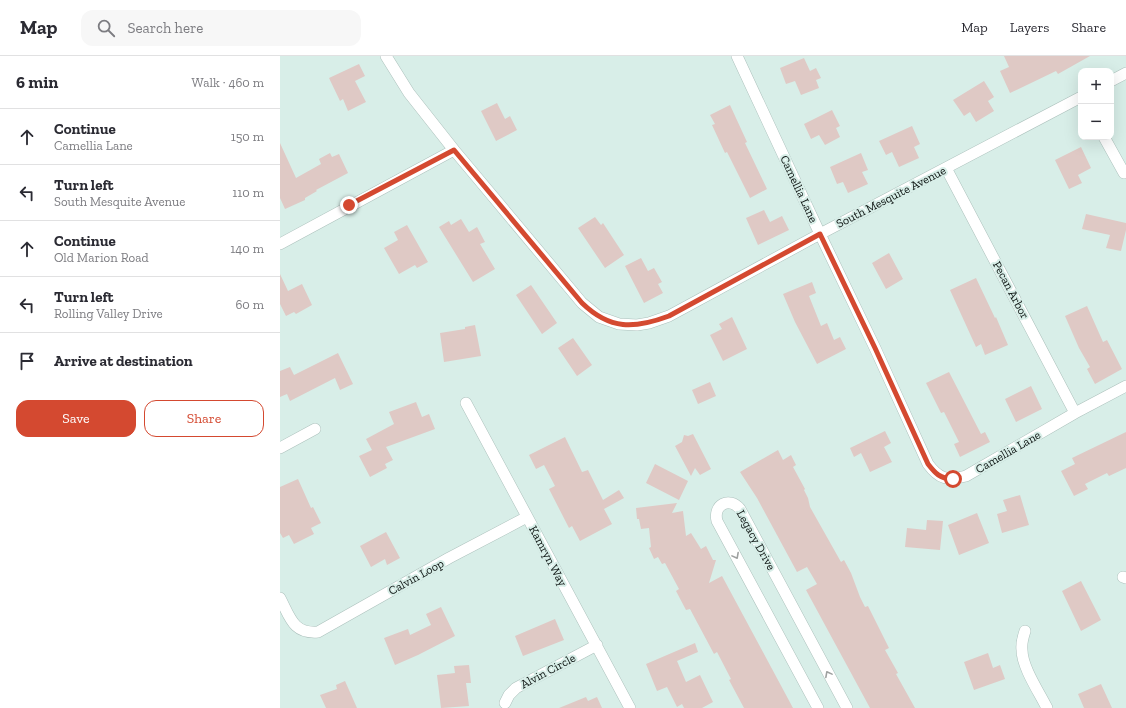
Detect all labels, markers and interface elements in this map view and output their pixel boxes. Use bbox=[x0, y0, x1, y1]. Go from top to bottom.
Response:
search box bbox=[81, 10, 361, 46]
text: Map bbox=[20, 16, 57, 39]
icon: search bbox=[95, 17, 117, 39]
text: Search here bbox=[127, 19, 203, 37]
text: Map bbox=[961, 19, 988, 36]
text: Layers bbox=[1010, 19, 1049, 36]
text: Share bbox=[1071, 19, 1106, 36]
map controls bbox=[1078, 68, 1114, 140]
button: + bbox=[1078, 68, 1114, 104]
text: 6 min bbox=[16, 72, 58, 92]
text: Walk · 460 m bbox=[192, 75, 264, 90]
button: − bbox=[1078, 104, 1114, 140]
text: Continue bbox=[54, 120, 116, 138]
icon: ahead bbox=[16, 126, 38, 148]
text: 150 m bbox=[231, 129, 264, 144]
text: Camellia Lane bbox=[54, 138, 133, 153]
street label: Camellia Lane bbox=[777, 153, 821, 225]
street label: South Mesquite Avenue bbox=[834, 163, 949, 231]
text: Turn left bbox=[54, 176, 114, 194]
icon: left bbox=[16, 182, 38, 204]
text: 110 m bbox=[232, 185, 264, 200]
text: South Mesquite Avenue bbox=[54, 194, 185, 209]
route end bbox=[340, 196, 358, 214]
text: Continue bbox=[54, 232, 116, 250]
icon: ahead bbox=[16, 238, 38, 260]
text: 140 m bbox=[230, 241, 264, 256]
text: Old Marion Road bbox=[54, 250, 149, 265]
street label: Pecan Arbor bbox=[990, 259, 1032, 321]
text: Turn left bbox=[54, 288, 114, 306]
icon: left bbox=[16, 294, 38, 316]
text: 60 m bbox=[235, 297, 264, 312]
text: Rolling Valley Drive bbox=[54, 306, 163, 321]
icon: arrive bbox=[16, 350, 38, 372]
text: Arrive at destination bbox=[54, 352, 193, 370]
button: Save bbox=[16, 400, 136, 437]
button: Share bbox=[144, 400, 264, 437]
street label: Camellia Lane bbox=[973, 428, 1043, 476]
route start bbox=[944, 470, 962, 488]
street label: Legacy Drive bbox=[734, 507, 779, 573]
street label: Kamryn Way bbox=[526, 523, 570, 589]
one-way arrow bbox=[731, 551, 739, 559]
street label: Calvin Loop bbox=[386, 556, 446, 598]
street label: Alvin Circle bbox=[518, 650, 578, 691]
one-way arrow bbox=[826, 670, 833, 678]

